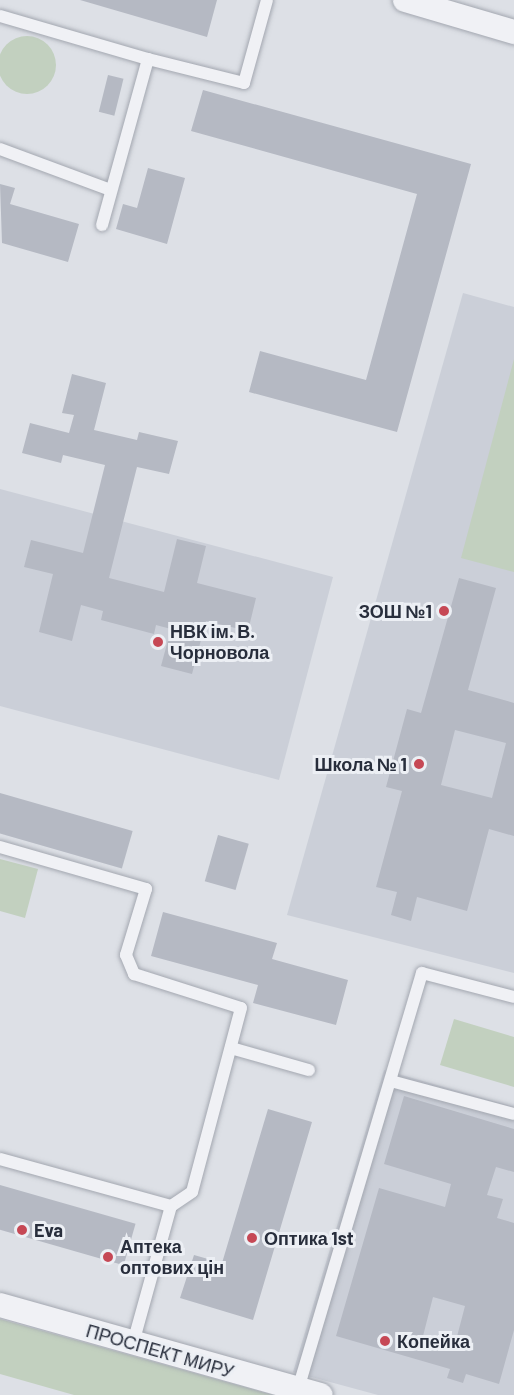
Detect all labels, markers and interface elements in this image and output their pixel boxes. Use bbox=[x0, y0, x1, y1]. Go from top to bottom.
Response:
place label: ЗОШ №1 bbox=[359, 600, 432, 622]
marker: ЗОШ №1 bbox=[437, 604, 451, 618]
place label: НВК ім. В. Чорновола bbox=[170, 621, 269, 664]
marker: НВК ім. В. Чорновола bbox=[151, 635, 165, 649]
place label: Школа № 1 bbox=[315, 753, 407, 775]
marker: Школа № 1 bbox=[412, 757, 426, 771]
place label: Eva bbox=[34, 1219, 63, 1241]
marker: Eva bbox=[15, 1223, 29, 1237]
place label: Оптика 1st bbox=[264, 1227, 354, 1249]
marker: Оптика 1st bbox=[245, 1231, 259, 1245]
place label: Аптека оптових цін bbox=[120, 1236, 224, 1278]
marker: Аптека оптових цін bbox=[101, 1250, 115, 1264]
street label: ПРОСПЕКТ МИРУ bbox=[84, 1320, 236, 1382]
place label: Копейка bbox=[397, 1330, 470, 1352]
marker: Копейка bbox=[378, 1334, 392, 1348]

